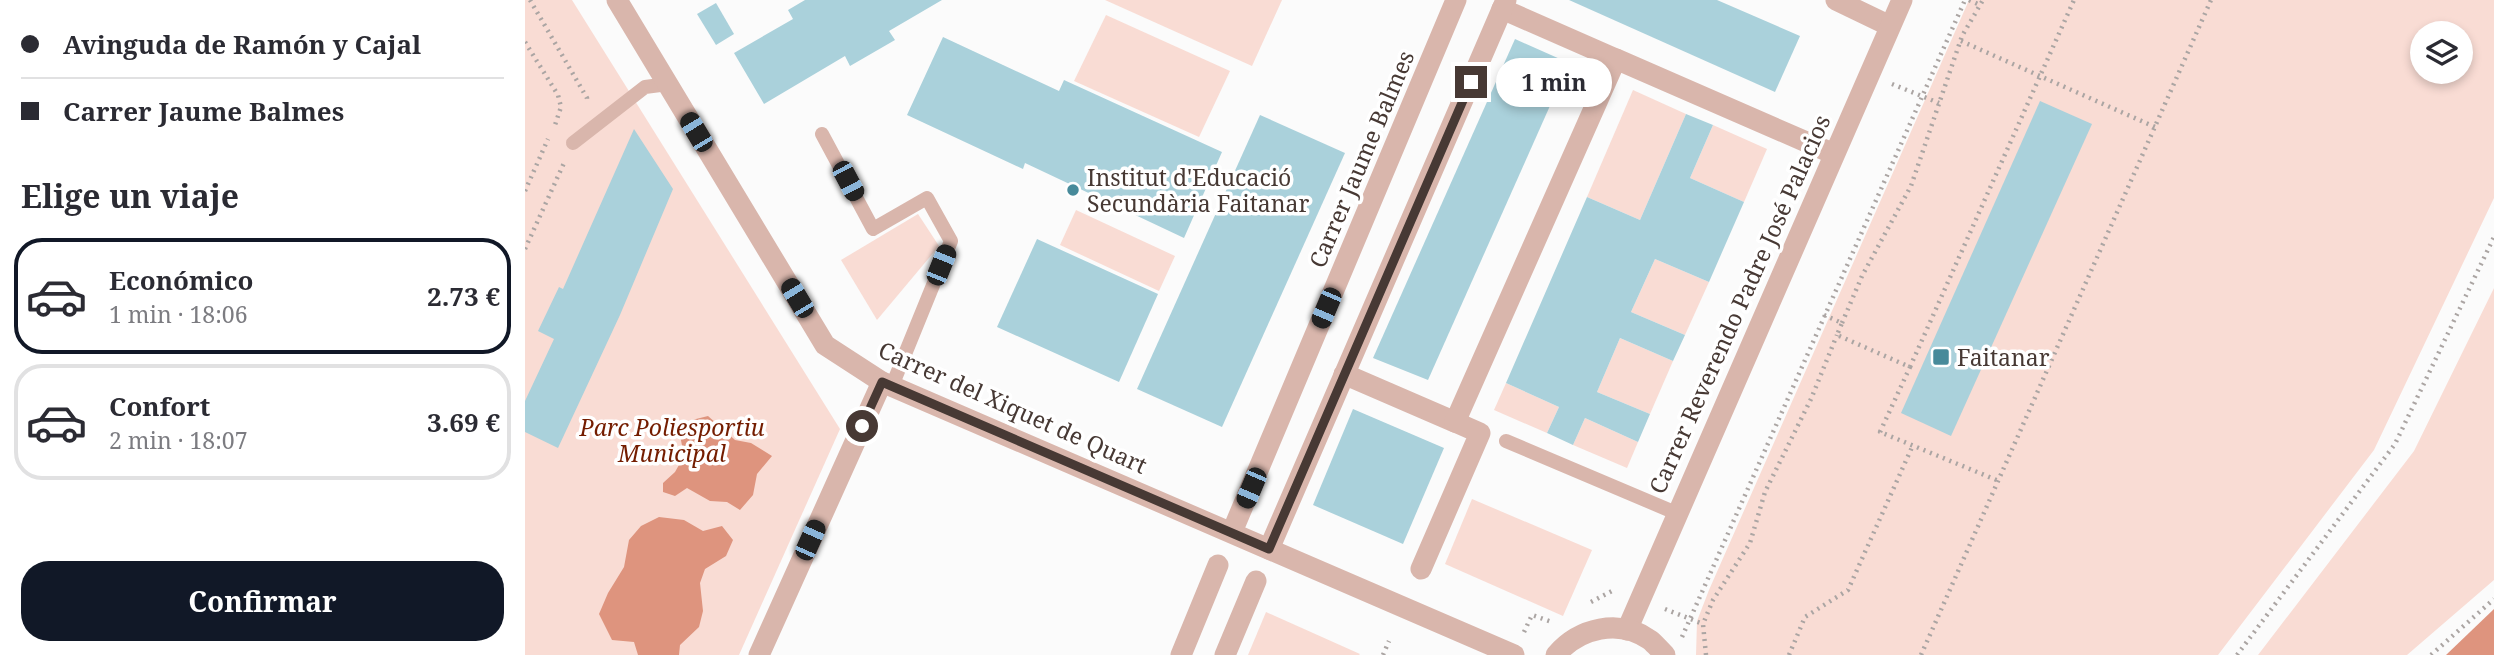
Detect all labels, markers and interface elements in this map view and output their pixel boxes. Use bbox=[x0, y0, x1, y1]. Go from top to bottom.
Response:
map controls bbox=[2410, 21, 2473, 84]
button: layers bbox=[2410, 21, 2473, 84]
text: Avinguda de Ramón y Cajal bbox=[63, 26, 421, 62]
street label: Carrer Jaume Balmes bbox=[1301, 45, 1421, 273]
callout: 1 min bbox=[1495, 57, 1611, 106]
route end bbox=[1455, 66, 1487, 98]
text: 1 min bbox=[1521, 66, 1587, 98]
text: Carrer Jaume Balmes bbox=[63, 93, 344, 129]
car bbox=[677, 109, 716, 155]
street label: Carrer Reverendo Padre José Palacios bbox=[1641, 109, 1837, 499]
car bbox=[829, 158, 868, 204]
place label: Institut d'Educació Secundària Faitanar bbox=[1087, 161, 1310, 219]
text: Elige un viaje bbox=[21, 174, 239, 217]
marker: Institut d'Educació Secundària Faitanar bbox=[1065, 182, 1081, 198]
car bbox=[924, 242, 959, 288]
text: Económico bbox=[109, 262, 253, 298]
icon: car bbox=[25, 265, 88, 328]
car bbox=[778, 275, 817, 321]
text: 2.73 € bbox=[427, 278, 500, 314]
car bbox=[1309, 285, 1344, 331]
text: 1 min · 18:06 bbox=[109, 298, 247, 330]
street label: Carrer del Xiquet de Quart bbox=[874, 333, 1152, 481]
place label: Faitanar bbox=[1957, 341, 2050, 373]
marker: Faitanar bbox=[1931, 347, 1951, 367]
text: Confort bbox=[109, 388, 210, 424]
icon: car bbox=[25, 391, 88, 454]
text: 3.69 € bbox=[427, 404, 500, 440]
route start bbox=[846, 410, 878, 442]
park label: Parc Poliesportiu Municipal bbox=[579, 411, 765, 469]
text: 2 min · 18:07 bbox=[109, 424, 247, 456]
car bbox=[1234, 465, 1269, 511]
car bbox=[792, 517, 829, 563]
button: Confirmar bbox=[21, 561, 504, 641]

